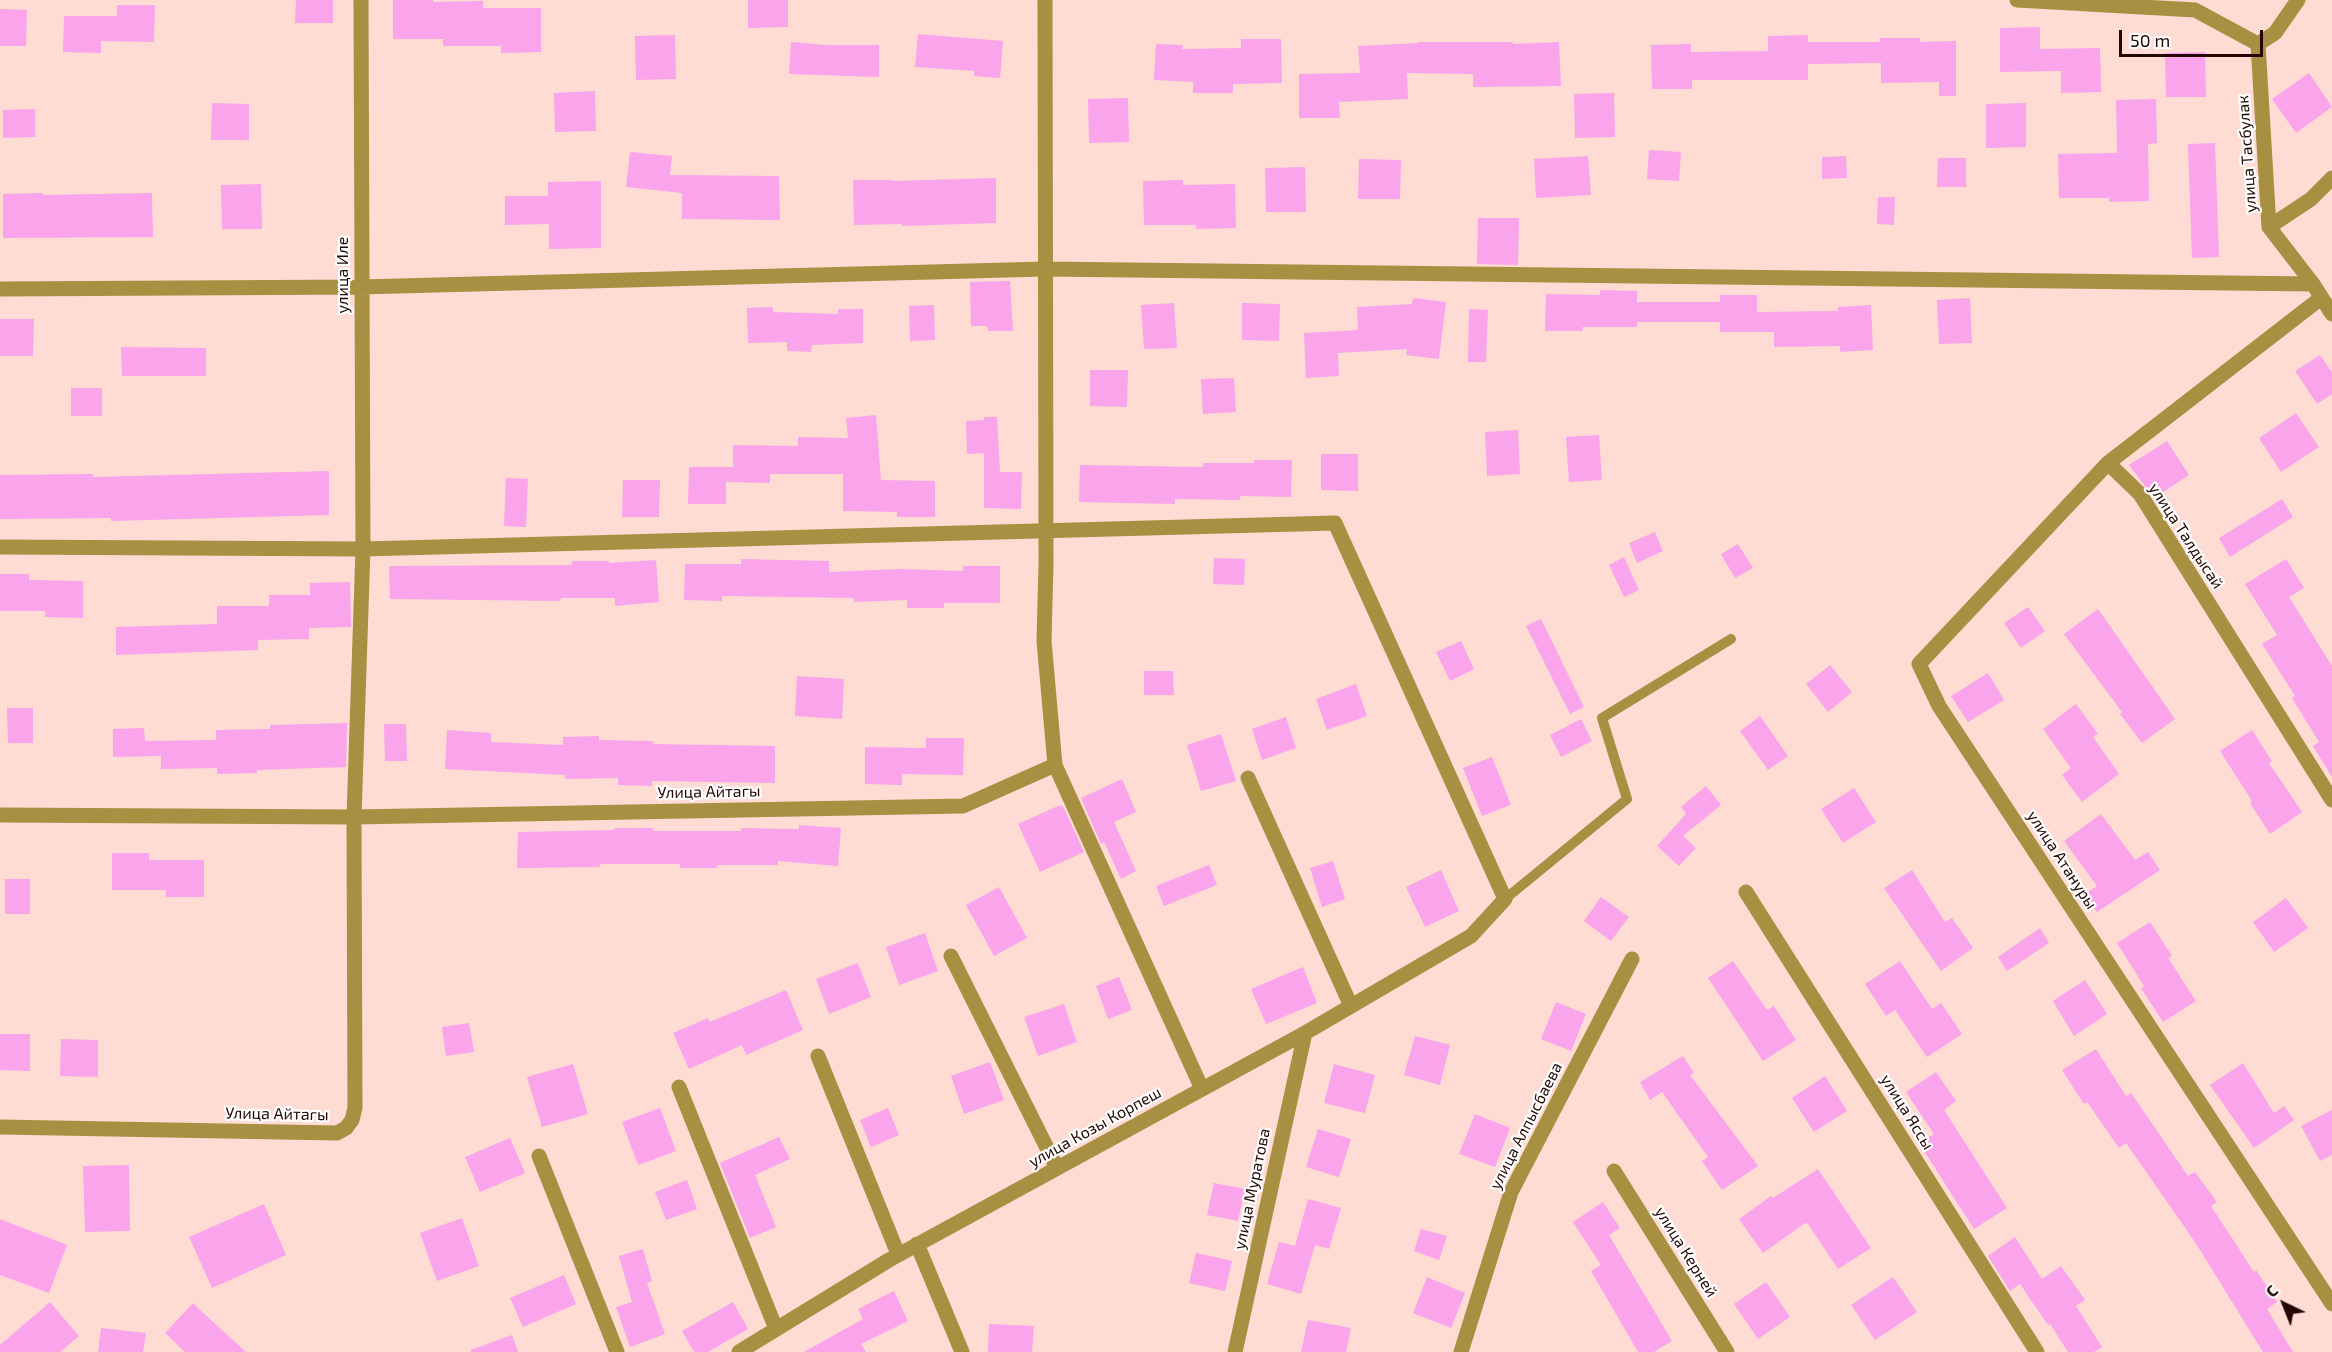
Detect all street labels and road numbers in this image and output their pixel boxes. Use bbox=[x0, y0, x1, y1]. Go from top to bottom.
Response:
street label: улица Тасбулак bbox=[2233, 95, 2261, 213]
street label: улица Иле bbox=[333, 237, 353, 313]
street label: улица Талдысай bbox=[2145, 479, 2227, 593]
street label: Улица Айтагы bbox=[657, 782, 761, 802]
street label: улица Атануры bbox=[2023, 807, 2101, 913]
street label: улица Алпысбаева bbox=[1486, 1059, 1566, 1193]
street label: улица Яссы bbox=[1876, 1071, 1938, 1153]
street label: улица Козы Корпеш bbox=[1025, 1083, 1165, 1171]
street label: Улица Айтагы bbox=[225, 1104, 329, 1124]
street label: улица Муратова bbox=[1230, 1127, 1274, 1251]
street label: улица Керней bbox=[1651, 1203, 1721, 1301]

